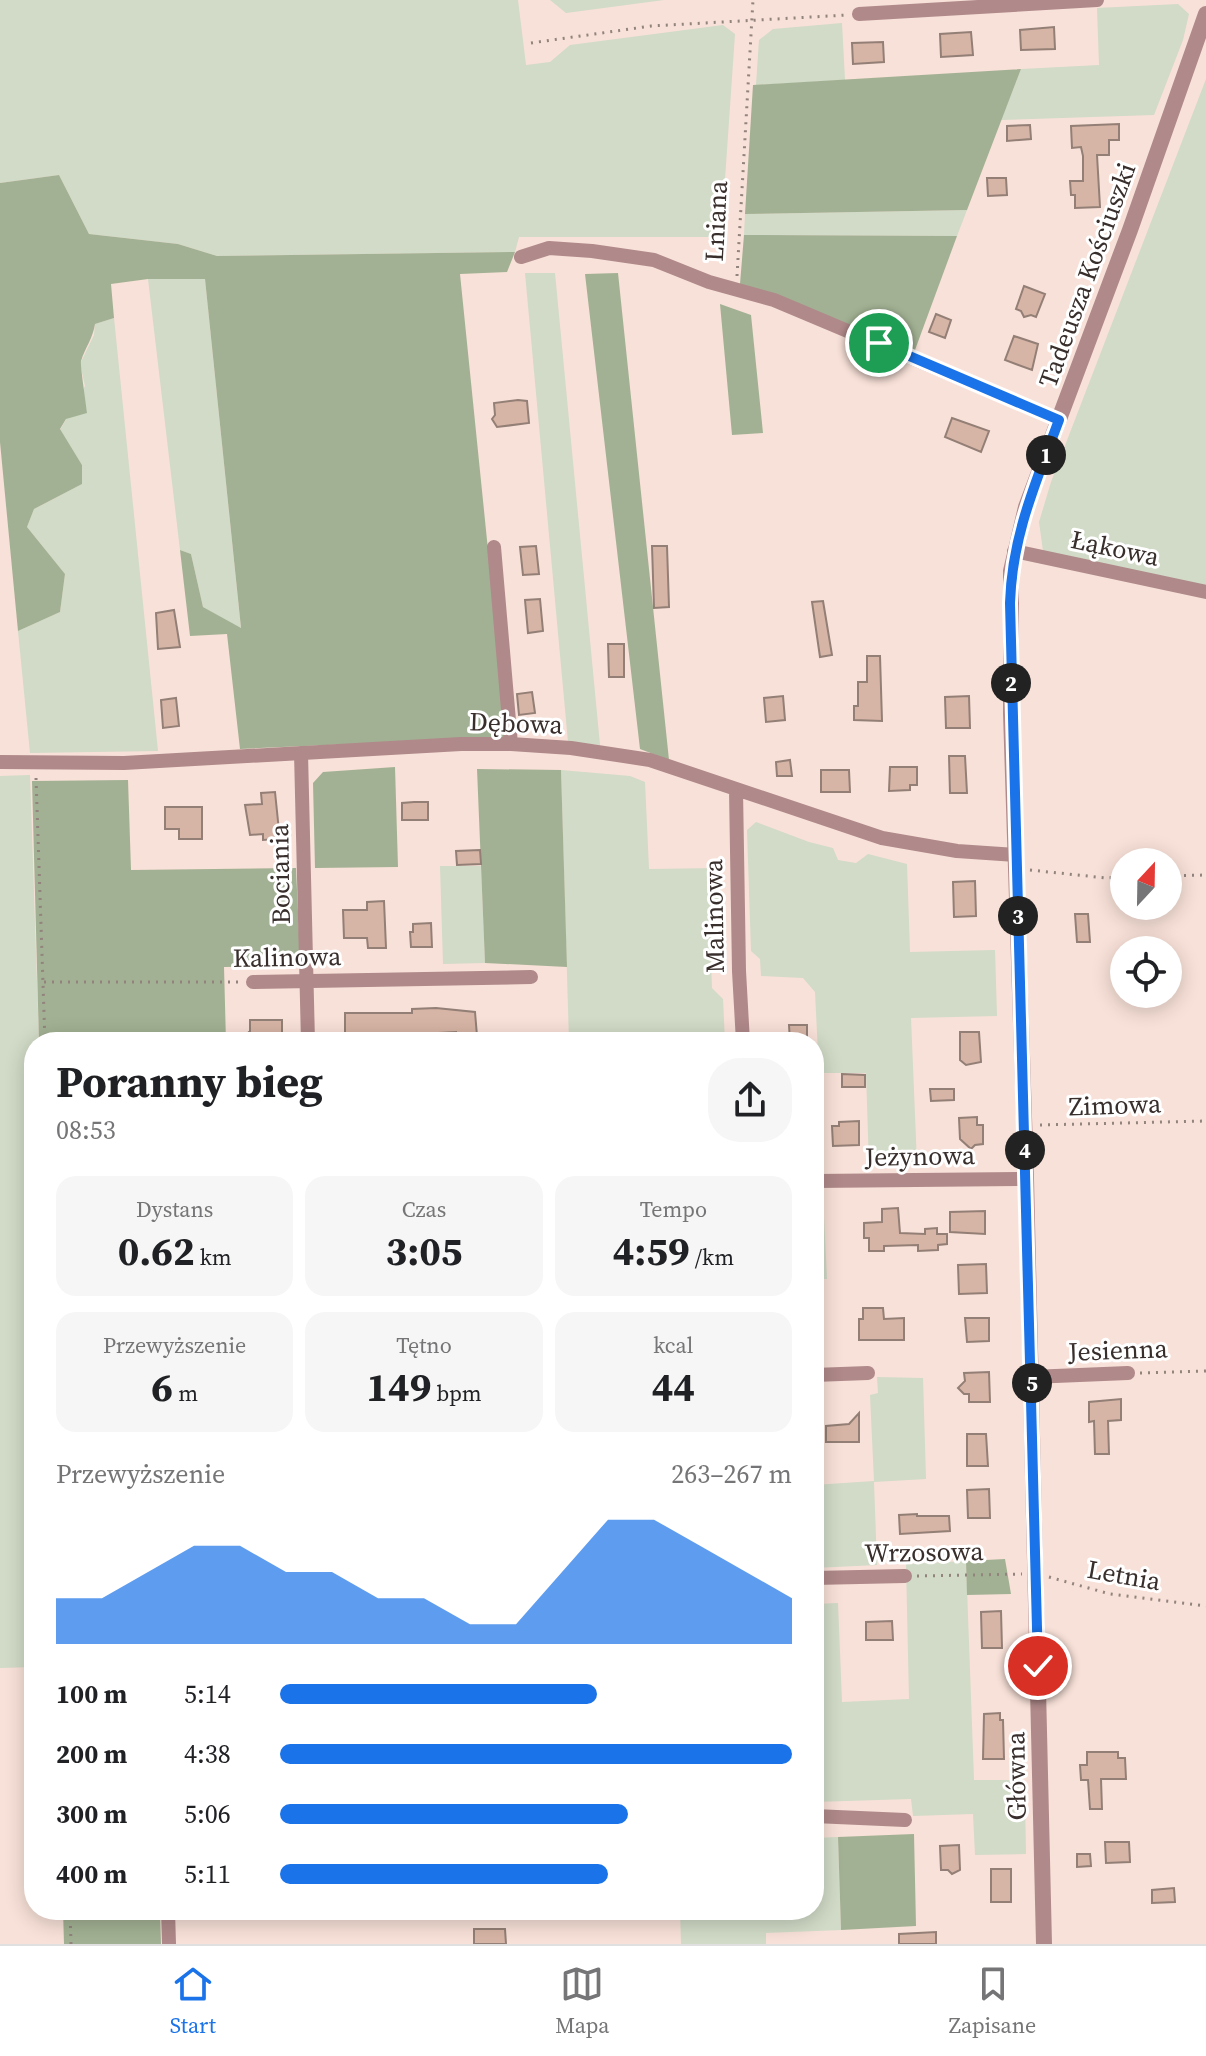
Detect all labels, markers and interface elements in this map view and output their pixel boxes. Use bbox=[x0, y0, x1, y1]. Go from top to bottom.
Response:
street label: Tadeusza Kościuszki bbox=[1030, 158, 1144, 392]
street label: Lniana bbox=[696, 179, 736, 262]
pin bbox=[845, 309, 913, 377]
icon: arrive bbox=[857, 321, 901, 365]
pin: 1 bbox=[1026, 435, 1066, 475]
text: 1 bbox=[1040, 440, 1052, 470]
street label: Łąkowa bbox=[1068, 521, 1163, 575]
pin: 2 bbox=[991, 663, 1031, 703]
text: 2 bbox=[1005, 668, 1017, 698]
street label: Dębowa bbox=[469, 703, 564, 743]
street label: Bociania bbox=[261, 822, 299, 925]
north arrow bbox=[1110, 848, 1182, 920]
map controls bbox=[1110, 848, 1182, 1008]
street label: Malinowa bbox=[695, 858, 733, 973]
pin: 3 bbox=[998, 896, 1038, 936]
text: 3 bbox=[1012, 901, 1024, 931]
button: locate bbox=[1110, 936, 1182, 1008]
street label: Kalinowa bbox=[232, 938, 342, 976]
text: Poranny bieg bbox=[56, 1051, 323, 1112]
button: share bbox=[708, 1058, 792, 1142]
street label: Zimowa bbox=[1068, 1085, 1163, 1125]
text: 08:53 bbox=[56, 1112, 116, 1148]
pin: 4 bbox=[1005, 1130, 1045, 1170]
text: 4 bbox=[1019, 1135, 1031, 1165]
street label: Jeżynowa bbox=[864, 1137, 976, 1175]
text: Dystans bbox=[136, 1194, 213, 1224]
text: Czas bbox=[402, 1194, 446, 1224]
text: Tempo bbox=[640, 1194, 707, 1224]
text: 0.62 bbox=[118, 1224, 195, 1278]
text: 3:05 bbox=[385, 1224, 463, 1278]
text: 4:59 bbox=[613, 1224, 690, 1278]
text: km bbox=[195, 1242, 232, 1272]
text: /km bbox=[690, 1242, 734, 1272]
text: Przewyższenie bbox=[103, 1330, 246, 1360]
text: Tętno bbox=[396, 1330, 452, 1360]
text: kcal bbox=[653, 1330, 693, 1360]
street label: Jesienna bbox=[1067, 1330, 1169, 1370]
text: 6 bbox=[151, 1360, 173, 1414]
text: 149 bbox=[366, 1360, 431, 1414]
text: 44 bbox=[652, 1360, 695, 1414]
pin: 5 bbox=[1012, 1363, 1052, 1403]
text: 5 bbox=[1026, 1368, 1038, 1398]
text: m bbox=[173, 1378, 198, 1408]
text: bpm bbox=[431, 1378, 482, 1408]
text: Przewyższenie bbox=[56, 1456, 225, 1492]
text: 263–267 m bbox=[671, 1456, 792, 1492]
street label: Wrzosowa bbox=[864, 1533, 985, 1571]
street label: Letnia bbox=[1084, 1551, 1164, 1599]
pin bbox=[1004, 1632, 1072, 1700]
icon: check bbox=[1016, 1644, 1060, 1688]
text: 100 m bbox=[56, 1676, 127, 1712]
text: 5:14 bbox=[184, 1676, 231, 1712]
street label: Główna bbox=[997, 1731, 1035, 1821]
text: 200 m bbox=[56, 1736, 127, 1772]
text: 4:38 bbox=[184, 1736, 231, 1772]
text: 300 m bbox=[56, 1796, 127, 1832]
text: 5:06 bbox=[184, 1796, 231, 1832]
text: 400 m bbox=[56, 1856, 127, 1892]
text: 5:11 bbox=[184, 1856, 231, 1892]
tab: Start bbox=[170, 1962, 216, 2040]
tab: Mapa bbox=[555, 1962, 609, 2040]
tab: Zapisane bbox=[949, 1962, 1036, 2040]

